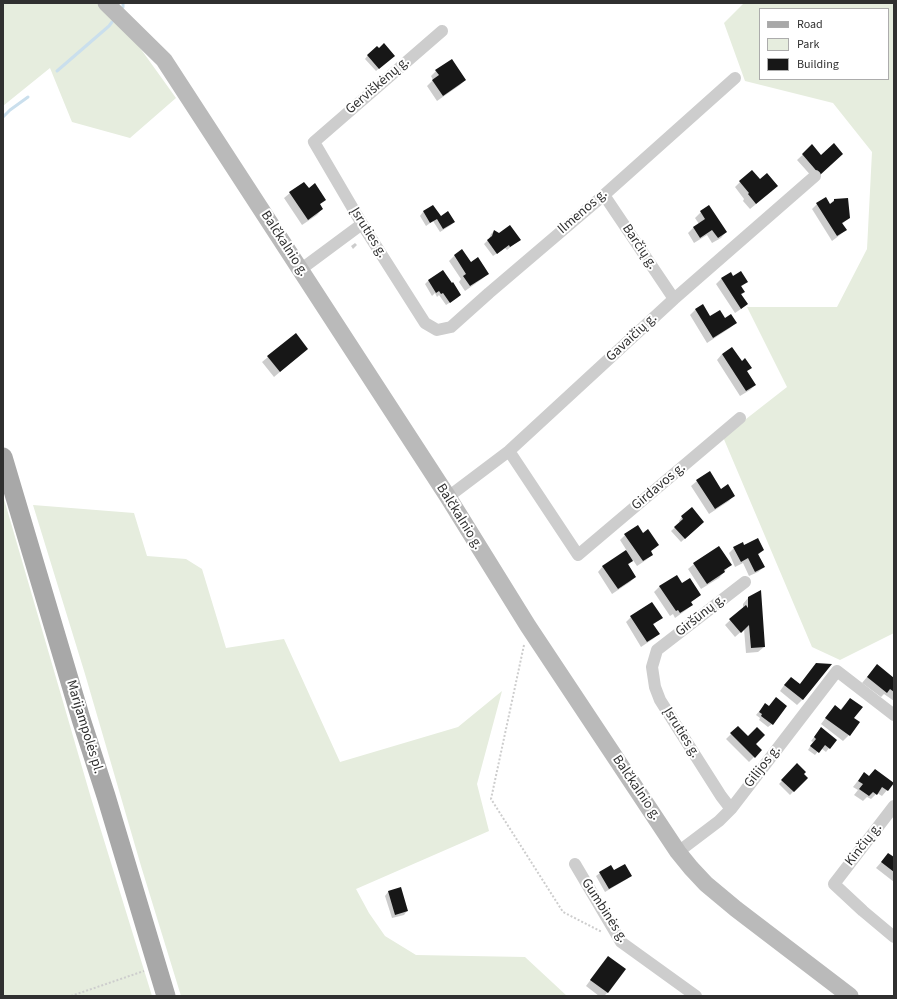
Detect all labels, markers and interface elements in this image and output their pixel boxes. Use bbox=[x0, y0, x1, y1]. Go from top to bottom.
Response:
legend bbox=[759, 8, 889, 80]
text: Road bbox=[797, 16, 823, 33]
text: Park bbox=[797, 36, 819, 53]
street label: Gerviškėnų g. bbox=[343, 54, 413, 118]
text: Building bbox=[797, 56, 839, 73]
street label: Ilmenos g. bbox=[555, 186, 611, 238]
street label: Įsruties g. bbox=[346, 205, 390, 261]
street label: Balčkalnio g. bbox=[257, 208, 311, 280]
street label: Barčių g. bbox=[618, 221, 660, 273]
street label: Gavaičių g. bbox=[603, 310, 661, 366]
street label: Girdavos g. bbox=[629, 460, 689, 514]
street label: Balčkalnio g. bbox=[432, 481, 486, 553]
street label: Giršūnų g. bbox=[673, 591, 729, 641]
street label: Marijampolės pl. bbox=[62, 678, 106, 776]
street label: Įsruties g. bbox=[659, 705, 703, 761]
street label: Gilijos g. bbox=[741, 742, 785, 792]
street label: Balčkalnio g. bbox=[608, 752, 664, 824]
street label: Kinčių g. bbox=[842, 820, 886, 870]
street label: Gumbinės g. bbox=[577, 876, 631, 946]

